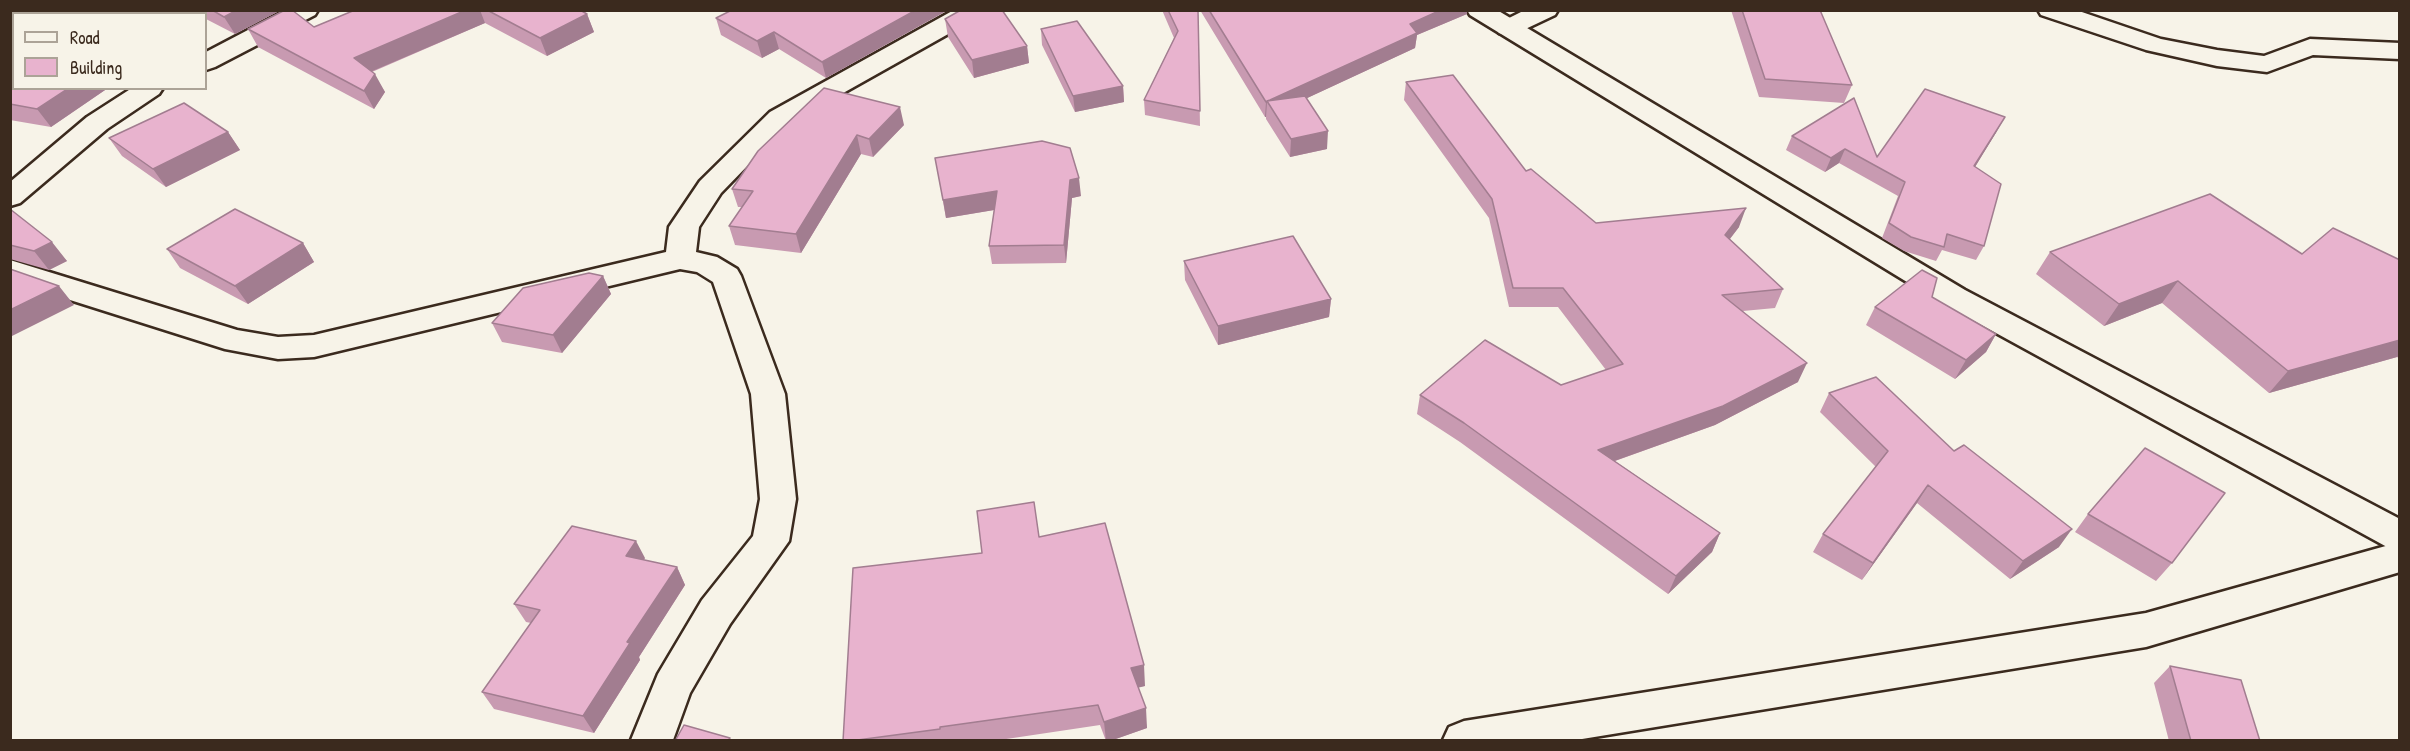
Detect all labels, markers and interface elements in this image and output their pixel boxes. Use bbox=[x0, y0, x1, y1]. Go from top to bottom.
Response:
legend bbox=[12, 12, 207, 90]
text: Road bbox=[70, 25, 100, 50]
text: Building bbox=[70, 55, 122, 80]

